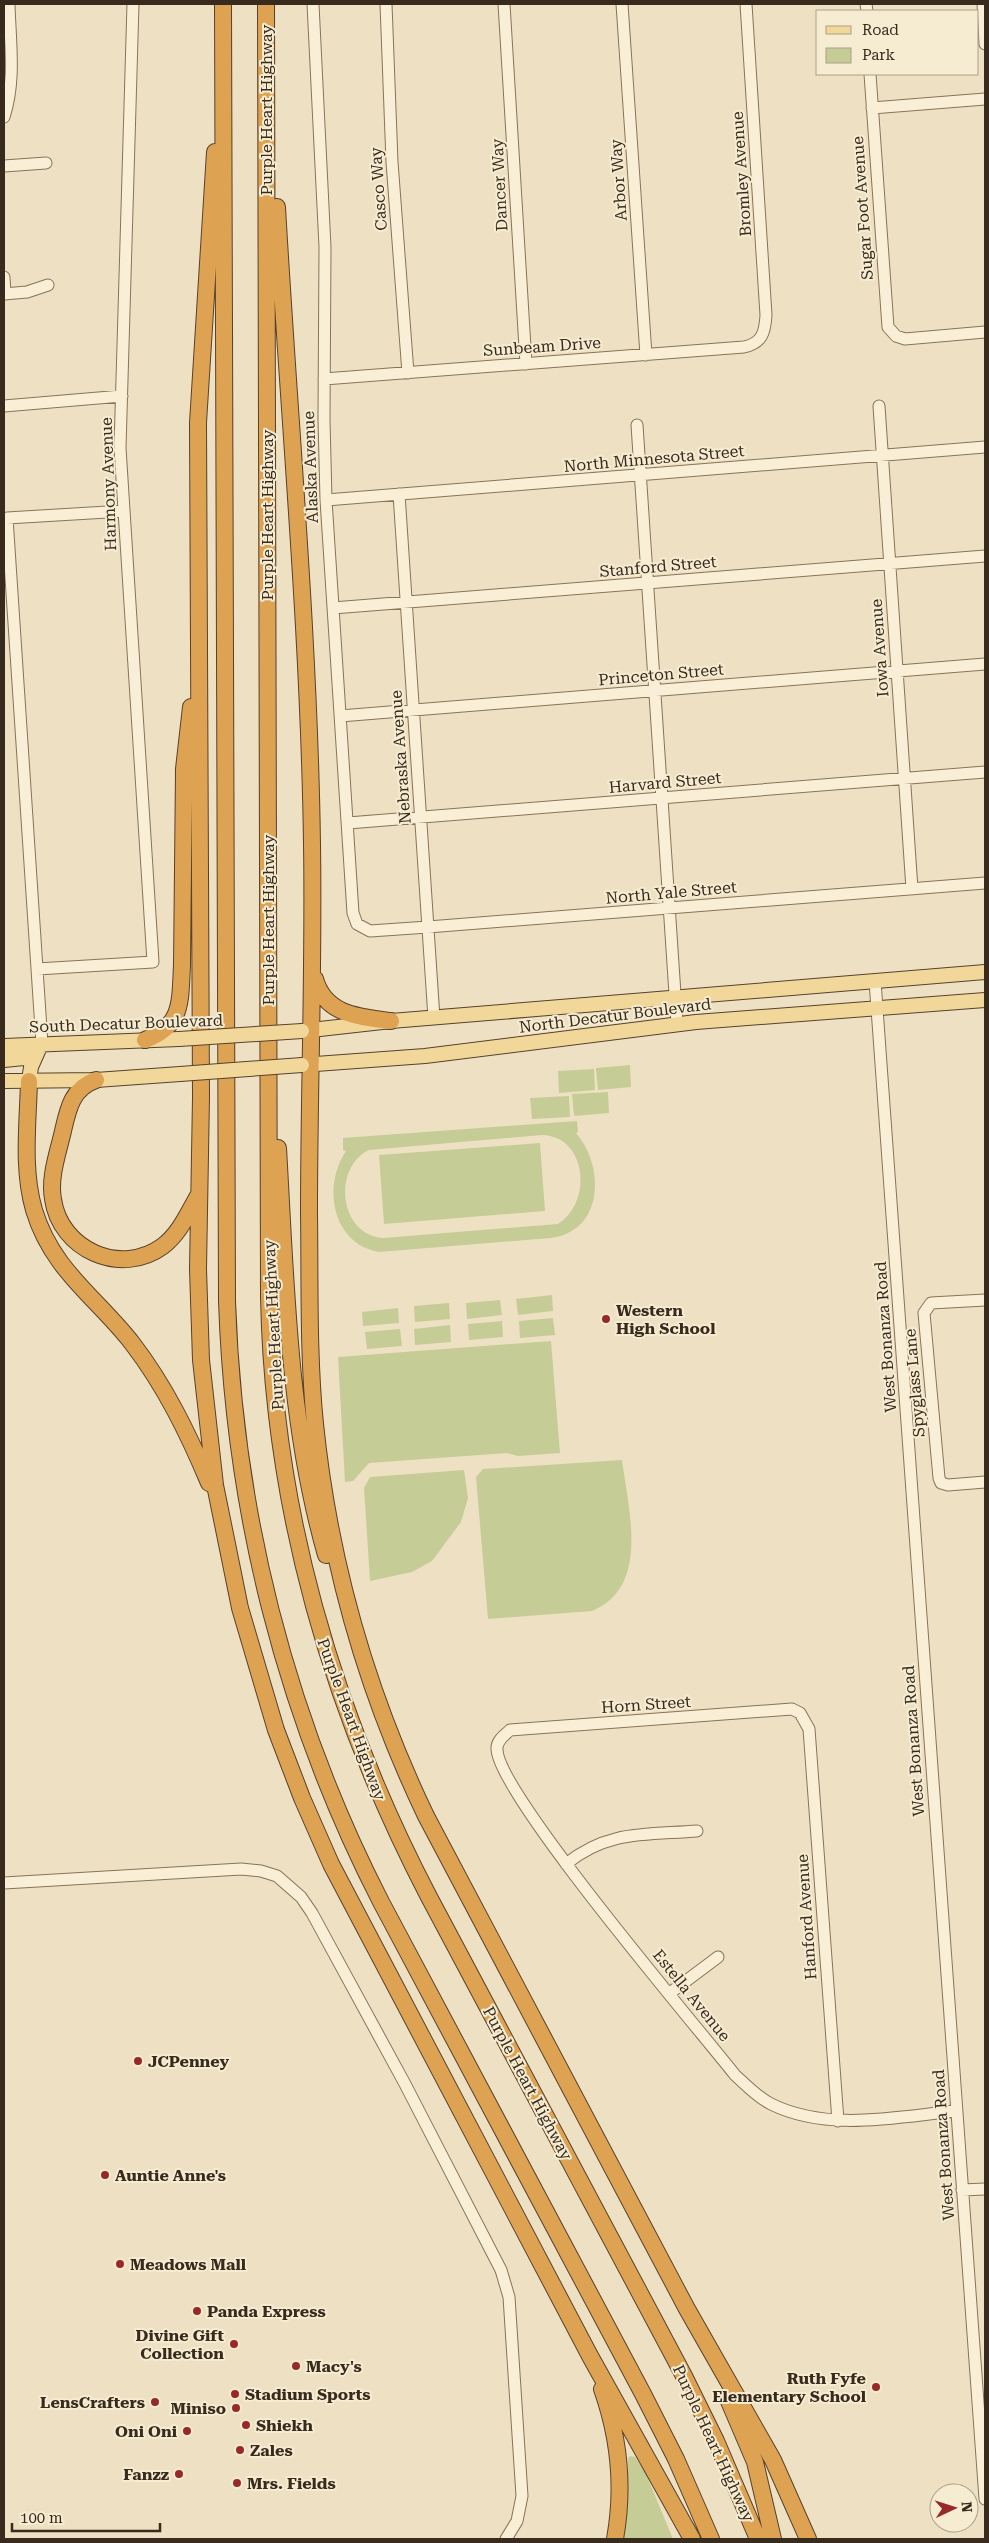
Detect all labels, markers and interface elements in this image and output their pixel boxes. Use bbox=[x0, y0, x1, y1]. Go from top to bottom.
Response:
legend bbox=[816, 10, 979, 75]
text: Road bbox=[862, 21, 899, 39]
street label: Purple Heart Highway bbox=[257, 24, 276, 196]
text: Park bbox=[862, 46, 896, 64]
street label: Bromley Avenue bbox=[728, 110, 755, 237]
street label: Sugar Foot Avenue bbox=[848, 135, 877, 280]
street label: Dancer Way bbox=[488, 137, 511, 232]
street label: Arbor Way bbox=[606, 138, 631, 221]
street label: Casco Way bbox=[366, 146, 391, 231]
street label: Sunbeam Drive bbox=[482, 333, 602, 360]
street label: Alaska Avenue bbox=[299, 410, 322, 523]
street label: Harmony Avenue bbox=[97, 417, 120, 551]
street label: Purple Heart Highway bbox=[258, 429, 277, 601]
street label: North Minnesota Street bbox=[563, 441, 745, 476]
street label: Stanford Street bbox=[599, 552, 717, 581]
street label: Iowa Avenue bbox=[867, 598, 892, 698]
street label: Princeton Street bbox=[597, 660, 725, 689]
street label: Nebraska Avenue bbox=[386, 689, 415, 824]
street label: Harvard Street bbox=[608, 768, 722, 797]
street label: Purple Heart Highway bbox=[259, 834, 278, 1006]
street label: North Yale Street bbox=[605, 877, 737, 908]
street label: North Decatur Boulevard bbox=[518, 994, 712, 1037]
street label: South Decatur Boulevard bbox=[29, 1011, 223, 1036]
street label: Purple Heart Highway bbox=[260, 1239, 287, 1411]
street label: West Bonanza Road bbox=[871, 1261, 900, 1413]
place label: Western High School bbox=[616, 1301, 716, 1338]
marker: Western High School bbox=[600, 1313, 612, 1325]
street label: Spyglass Lane bbox=[900, 1328, 929, 1438]
street label: Purple Heart Highway bbox=[313, 1636, 390, 1803]
street label: West Bonanza Road bbox=[899, 1665, 928, 1817]
street label: Horn Street bbox=[601, 1692, 692, 1717]
street label: Hanford Avenue bbox=[793, 1853, 820, 1981]
street label: Estella Avenue bbox=[649, 1946, 735, 2045]
street label: Purple Heart Highway bbox=[479, 2003, 576, 2164]
place label: JCPenney bbox=[148, 2052, 229, 2071]
marker: JCPenney bbox=[132, 2055, 144, 2067]
street label: West Bonanza Road bbox=[929, 2069, 958, 2221]
place label: Auntie Anne's bbox=[115, 2166, 226, 2185]
marker: Auntie Anne's bbox=[99, 2169, 111, 2181]
place label: Meadows Mall bbox=[130, 2255, 247, 2274]
marker: Meadows Mall bbox=[114, 2258, 126, 2270]
place label: Panda Express bbox=[207, 2302, 326, 2321]
marker: Panda Express bbox=[191, 2305, 203, 2317]
place label: Divine Gift Collection bbox=[136, 2326, 224, 2363]
marker: Divine Gift Collection bbox=[228, 2338, 240, 2350]
place label: Macy's bbox=[306, 2357, 362, 2376]
marker: Macy's bbox=[290, 2360, 302, 2372]
street label: Purple Heart Highway bbox=[669, 2362, 759, 2525]
place label: Ruth Fyfe Elementary School bbox=[712, 2369, 867, 2406]
marker: Ruth Fyfe Elementary School bbox=[870, 2381, 882, 2393]
place label: Stadium Sports bbox=[245, 2385, 371, 2404]
marker: Stadium Sports bbox=[229, 2388, 241, 2400]
place label: LensCrafters bbox=[40, 2393, 145, 2412]
marker: LensCrafters bbox=[149, 2396, 161, 2408]
place label: Miniso bbox=[171, 2399, 226, 2418]
marker: Miniso bbox=[230, 2402, 242, 2414]
place label: Shiekh bbox=[256, 2416, 313, 2435]
marker: Shiekh bbox=[240, 2419, 252, 2431]
place label: Oni Oni bbox=[115, 2422, 178, 2441]
marker: Oni Oni bbox=[181, 2425, 193, 2437]
place label: Zales bbox=[250, 2441, 293, 2460]
marker: Zales bbox=[234, 2444, 246, 2456]
place label: Fanzz bbox=[123, 2465, 169, 2484]
marker: Fanzz bbox=[173, 2468, 185, 2480]
place label: Mrs. Fields bbox=[247, 2474, 336, 2493]
marker: Mrs. Fields bbox=[231, 2477, 243, 2489]
north arrow bbox=[929, 2483, 979, 2533]
scale bar bbox=[12, 2500, 160, 2532]
text: N bbox=[959, 2501, 975, 2513]
text: 100 m bbox=[20, 2509, 63, 2527]

